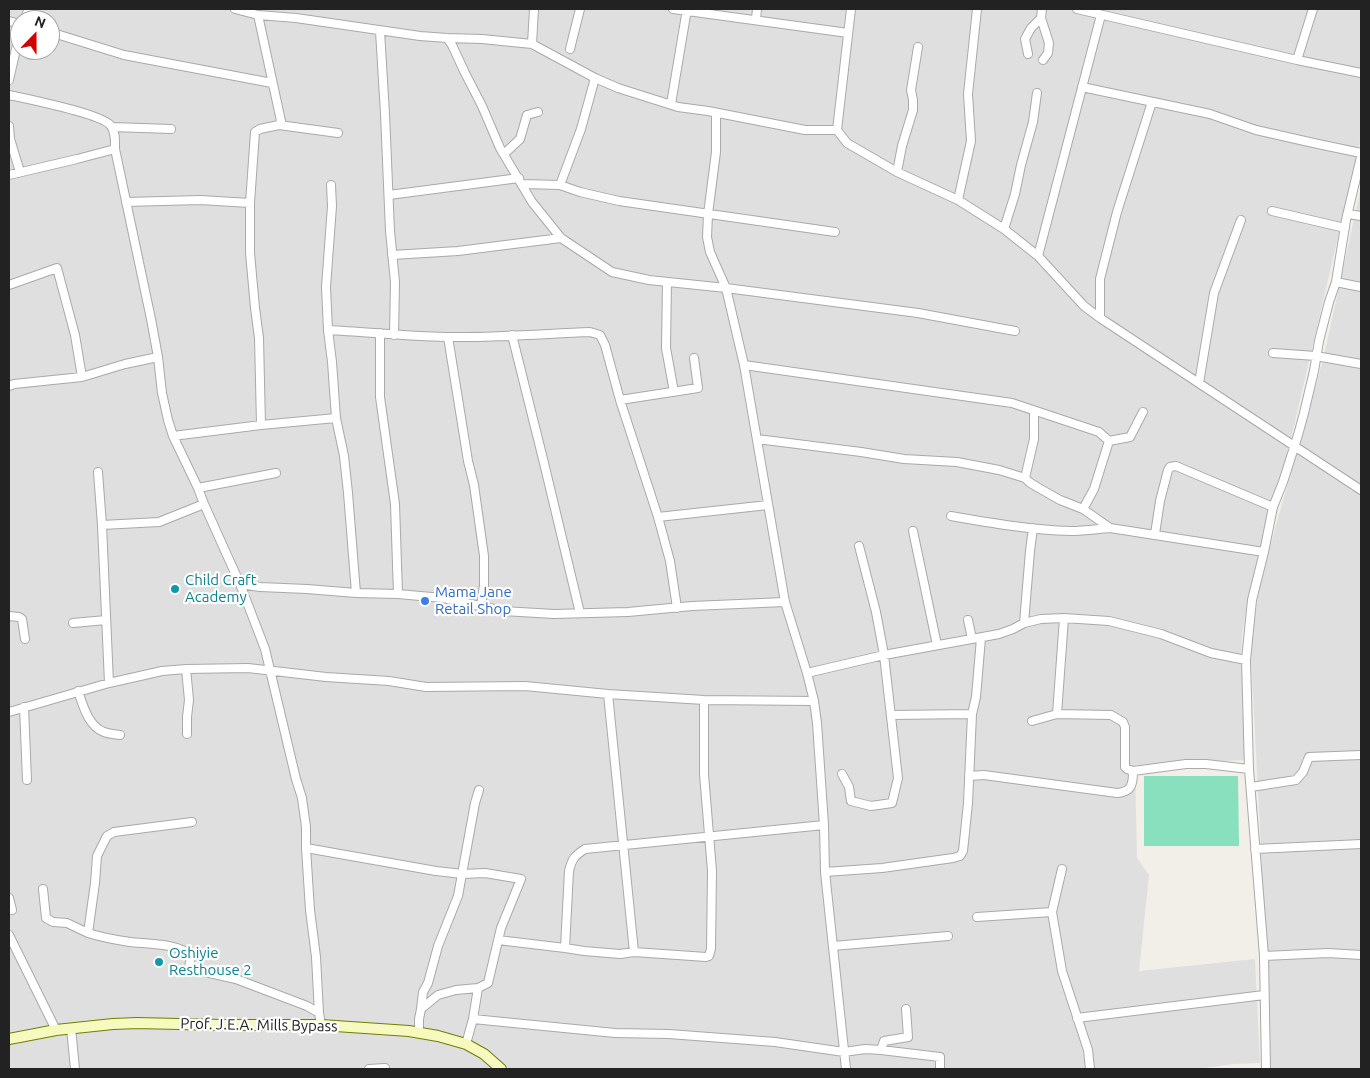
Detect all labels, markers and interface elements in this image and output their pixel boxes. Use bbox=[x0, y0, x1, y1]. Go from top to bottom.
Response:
north arrow bbox=[10, 10, 60, 60]
text: N bbox=[32, 13, 48, 31]
place label: Child Craft Academy bbox=[185, 571, 257, 606]
marker: Child Craft Academy bbox=[169, 583, 181, 595]
place label: Mama Jane Retail Shop bbox=[435, 583, 512, 618]
marker: Mama Jane Retail Shop bbox=[419, 595, 431, 607]
place label: Oshiyie Resthouse 2 bbox=[169, 944, 252, 979]
marker: Oshiyie Resthouse 2 bbox=[153, 956, 165, 968]
street label: Prof. J.E.A. Mills Bypass bbox=[180, 1015, 338, 1035]

